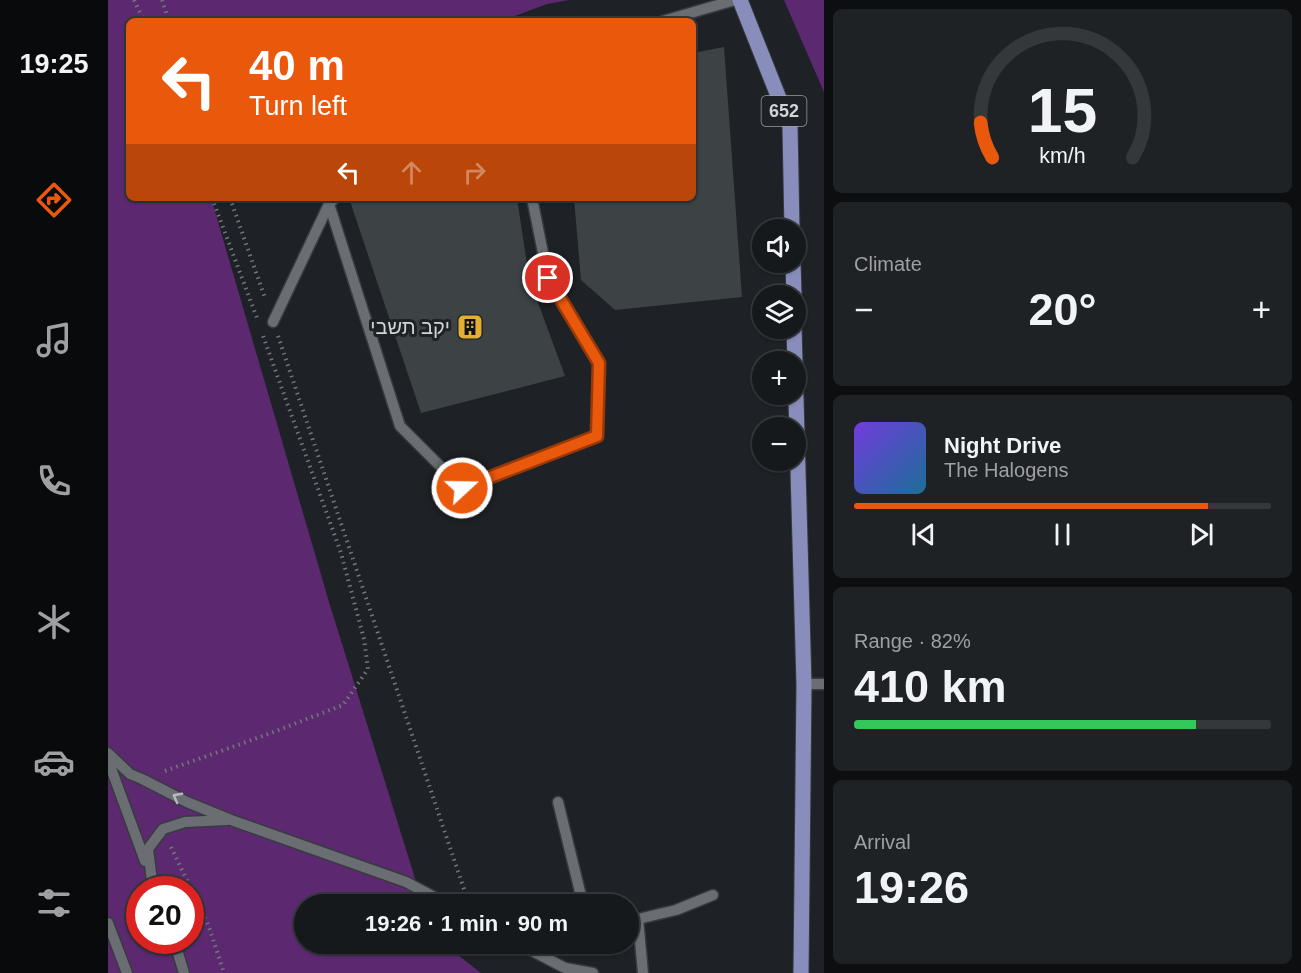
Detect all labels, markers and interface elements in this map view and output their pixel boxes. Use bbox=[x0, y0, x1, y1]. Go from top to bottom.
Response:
icon: left bbox=[150, 42, 228, 120]
text: 40 m bbox=[249, 42, 345, 89]
text: 19:25 bbox=[19, 49, 89, 79]
text: 15 bbox=[1028, 76, 1097, 145]
text: Turn left bbox=[249, 91, 347, 121]
road number: 652 bbox=[762, 96, 806, 126]
text: km/h bbox=[1039, 144, 1086, 168]
icon: left bbox=[332, 156, 365, 189]
icon: ahead bbox=[395, 156, 428, 189]
icon: right bbox=[458, 156, 491, 189]
icon: directions bbox=[33, 179, 75, 221]
map controls bbox=[752, 219, 806, 471]
button: sound bbox=[752, 219, 806, 273]
pin bbox=[522, 252, 573, 303]
text: Climate bbox=[854, 253, 922, 275]
icon: arrive bbox=[531, 261, 564, 294]
text: 20° bbox=[1028, 284, 1097, 335]
button: layers bbox=[752, 285, 806, 339]
text: − bbox=[854, 291, 873, 328]
text: + bbox=[1252, 291, 1271, 328]
building icon: יקב תשבי bbox=[455, 312, 485, 342]
place label: יקב תשבי bbox=[370, 316, 450, 338]
icon: music bbox=[33, 319, 75, 361]
button: + bbox=[752, 351, 806, 405]
button: − bbox=[752, 417, 806, 471]
text: Night Drive bbox=[944, 433, 1061, 458]
position arrow bbox=[430, 456, 494, 520]
text: The Halogens bbox=[944, 459, 1069, 481]
icon: phone bbox=[33, 460, 75, 502]
icon: previous bbox=[907, 518, 940, 551]
icon: pause bbox=[1046, 518, 1079, 551]
icon: next bbox=[1185, 518, 1218, 551]
icon: climate bbox=[33, 601, 75, 643]
text: Range · 82% bbox=[854, 630, 971, 652]
text: 410 km bbox=[854, 661, 1007, 712]
icon: car bbox=[33, 741, 75, 783]
one-way arrow bbox=[173, 793, 183, 804]
text: Arrival bbox=[854, 831, 911, 853]
text: 19:26 bbox=[854, 862, 969, 913]
speed limit sign: 20 bbox=[126, 876, 204, 954]
icon: filters bbox=[33, 882, 75, 924]
text: 19:26 · 1 min · 90 m bbox=[365, 911, 568, 936]

